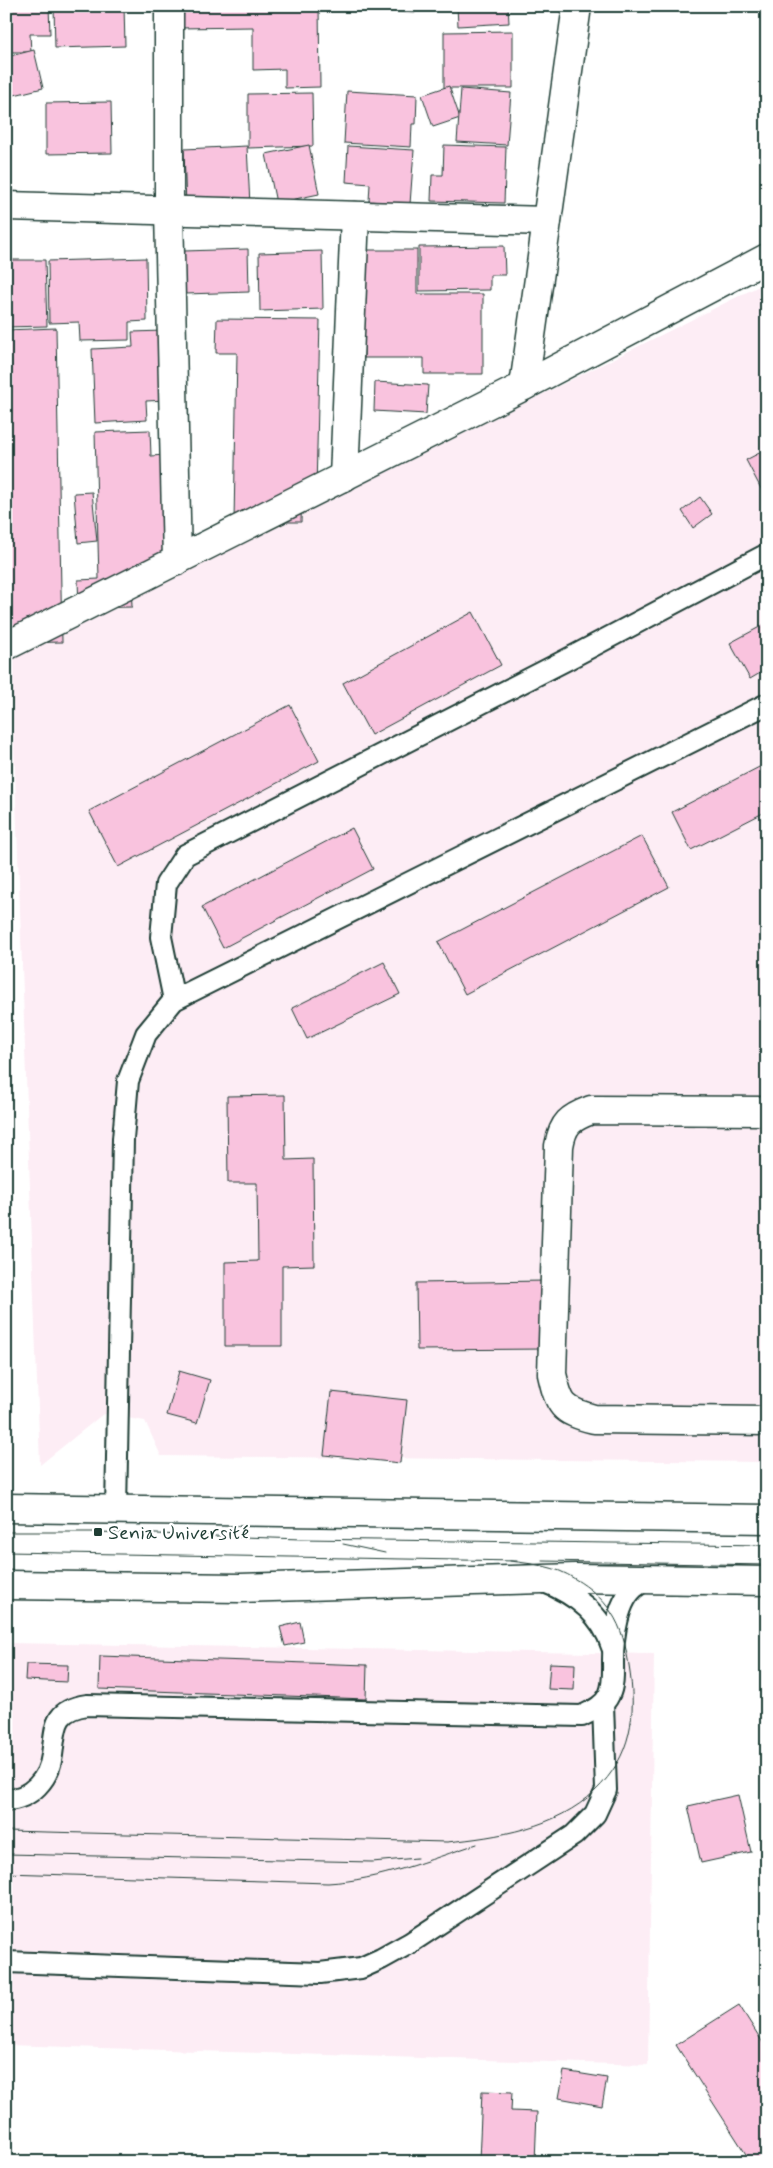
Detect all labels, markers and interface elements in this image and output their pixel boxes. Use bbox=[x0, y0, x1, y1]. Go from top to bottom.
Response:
place label: Senia Université bbox=[108, 1520, 249, 1547]
marker: Senia Université bbox=[92, 1526, 104, 1538]

